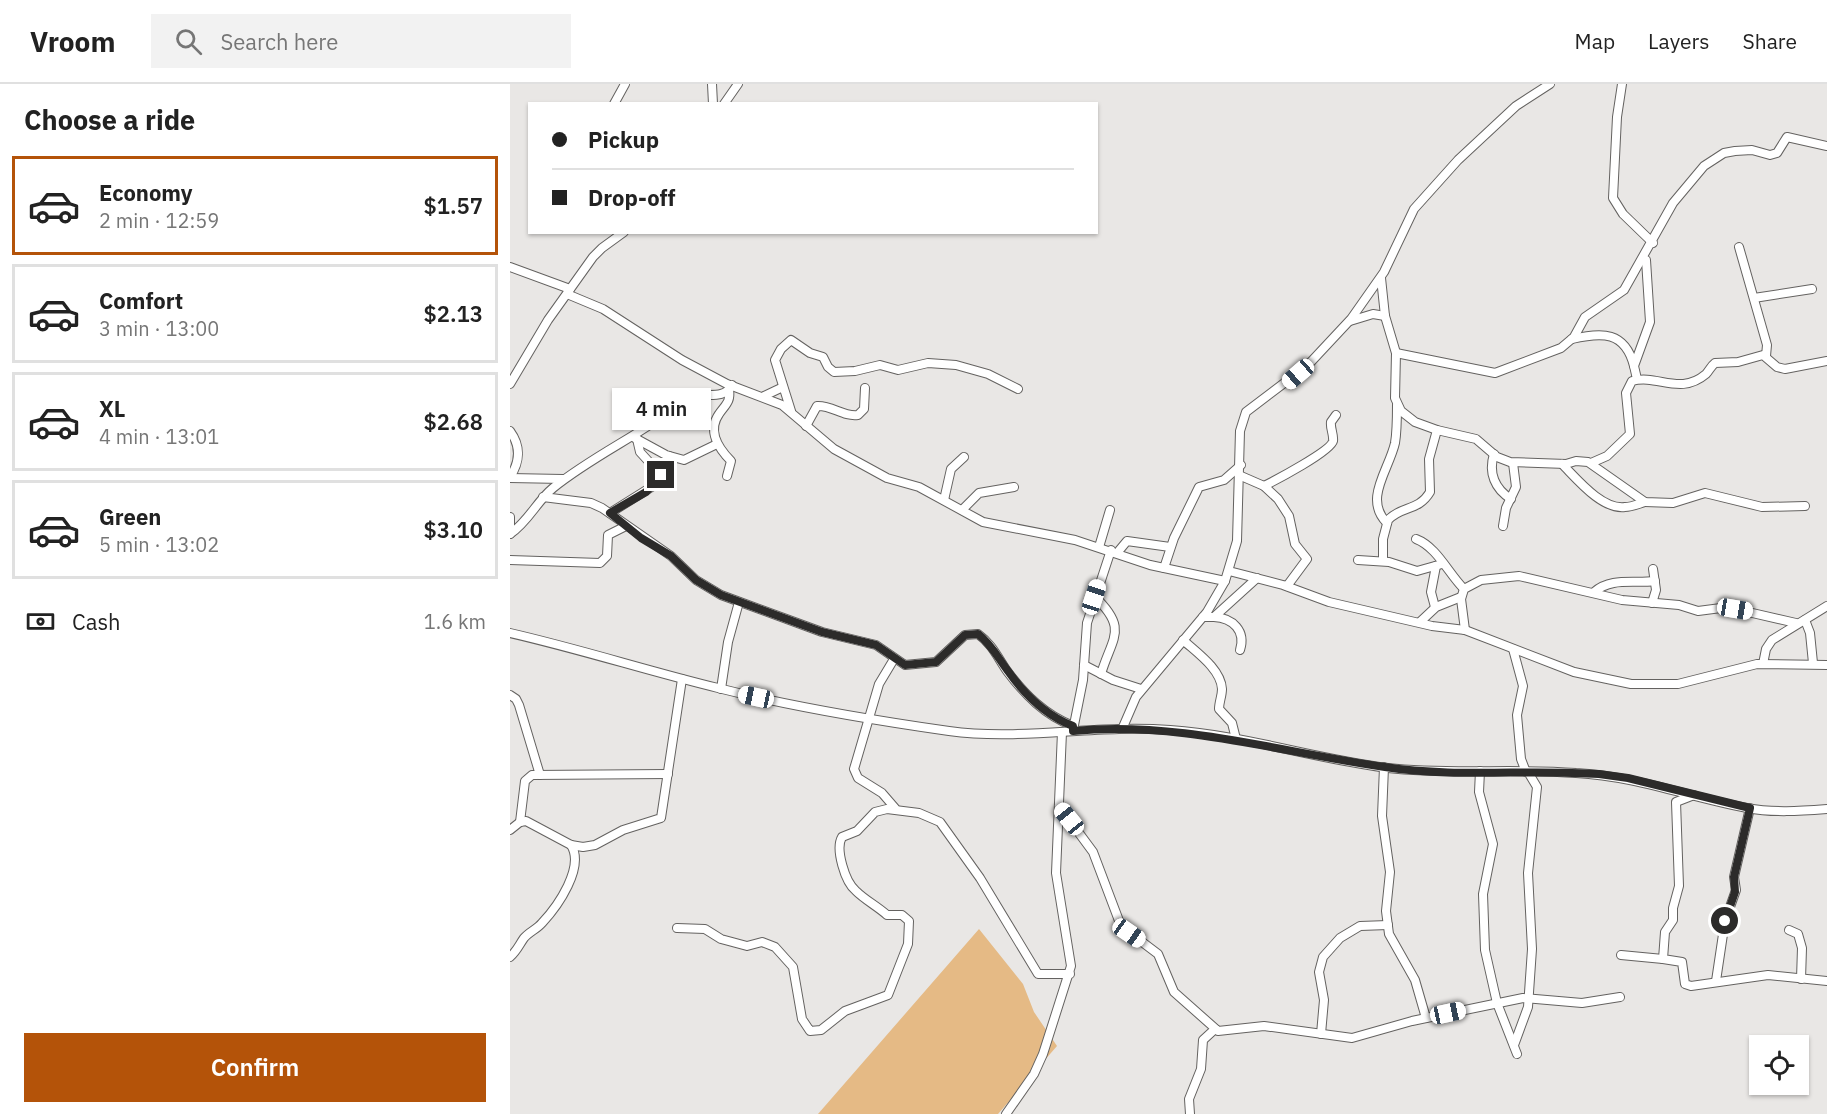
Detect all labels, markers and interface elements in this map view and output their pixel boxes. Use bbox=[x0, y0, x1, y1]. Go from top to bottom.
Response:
search box bbox=[151, 14, 571, 68]
text: Vroom bbox=[30, 23, 115, 60]
icon: search bbox=[172, 25, 205, 58]
text: Search here bbox=[220, 27, 338, 56]
text: Map bbox=[1575, 27, 1615, 55]
text: Layers bbox=[1648, 27, 1710, 55]
text: Share bbox=[1743, 27, 1797, 55]
text: Choose a ride bbox=[24, 102, 195, 137]
text: Pickup bbox=[588, 125, 659, 154]
text: Economy bbox=[99, 178, 193, 207]
icon: car bbox=[27, 179, 81, 233]
text: Drop-off bbox=[588, 183, 675, 212]
text: $1.57 bbox=[424, 191, 483, 220]
text: 2 min · 12:59 bbox=[99, 207, 219, 234]
text: Comfort bbox=[99, 286, 183, 315]
icon: car bbox=[27, 287, 81, 341]
text: $2.13 bbox=[424, 299, 483, 328]
text: 3 min · 13:00 bbox=[99, 315, 219, 342]
car bbox=[1279, 355, 1317, 393]
callout: 4 min bbox=[612, 388, 711, 430]
text: XL bbox=[99, 394, 125, 423]
icon: car bbox=[27, 395, 81, 449]
text: 4 min bbox=[636, 395, 687, 422]
text: $2.68 bbox=[424, 407, 483, 436]
text: 4 min · 13:01 bbox=[99, 423, 219, 450]
route end bbox=[647, 461, 674, 488]
text: Green bbox=[99, 502, 161, 531]
icon: car bbox=[27, 503, 81, 557]
text: $3.10 bbox=[424, 515, 483, 544]
text: 5 min · 13:02 bbox=[99, 531, 219, 558]
car bbox=[1080, 577, 1108, 617]
car bbox=[1716, 597, 1754, 621]
icon: cash bbox=[24, 605, 57, 638]
text: Cash bbox=[72, 607, 121, 636]
text: 1.6 km bbox=[424, 608, 486, 635]
car bbox=[737, 684, 775, 710]
car bbox=[1051, 799, 1087, 839]
route start bbox=[1711, 907, 1738, 934]
car bbox=[1109, 915, 1149, 951]
car bbox=[1429, 1000, 1467, 1026]
button: Confirm bbox=[24, 1033, 486, 1102]
map controls bbox=[1749, 1035, 1809, 1095]
button: locate bbox=[1749, 1035, 1809, 1095]

